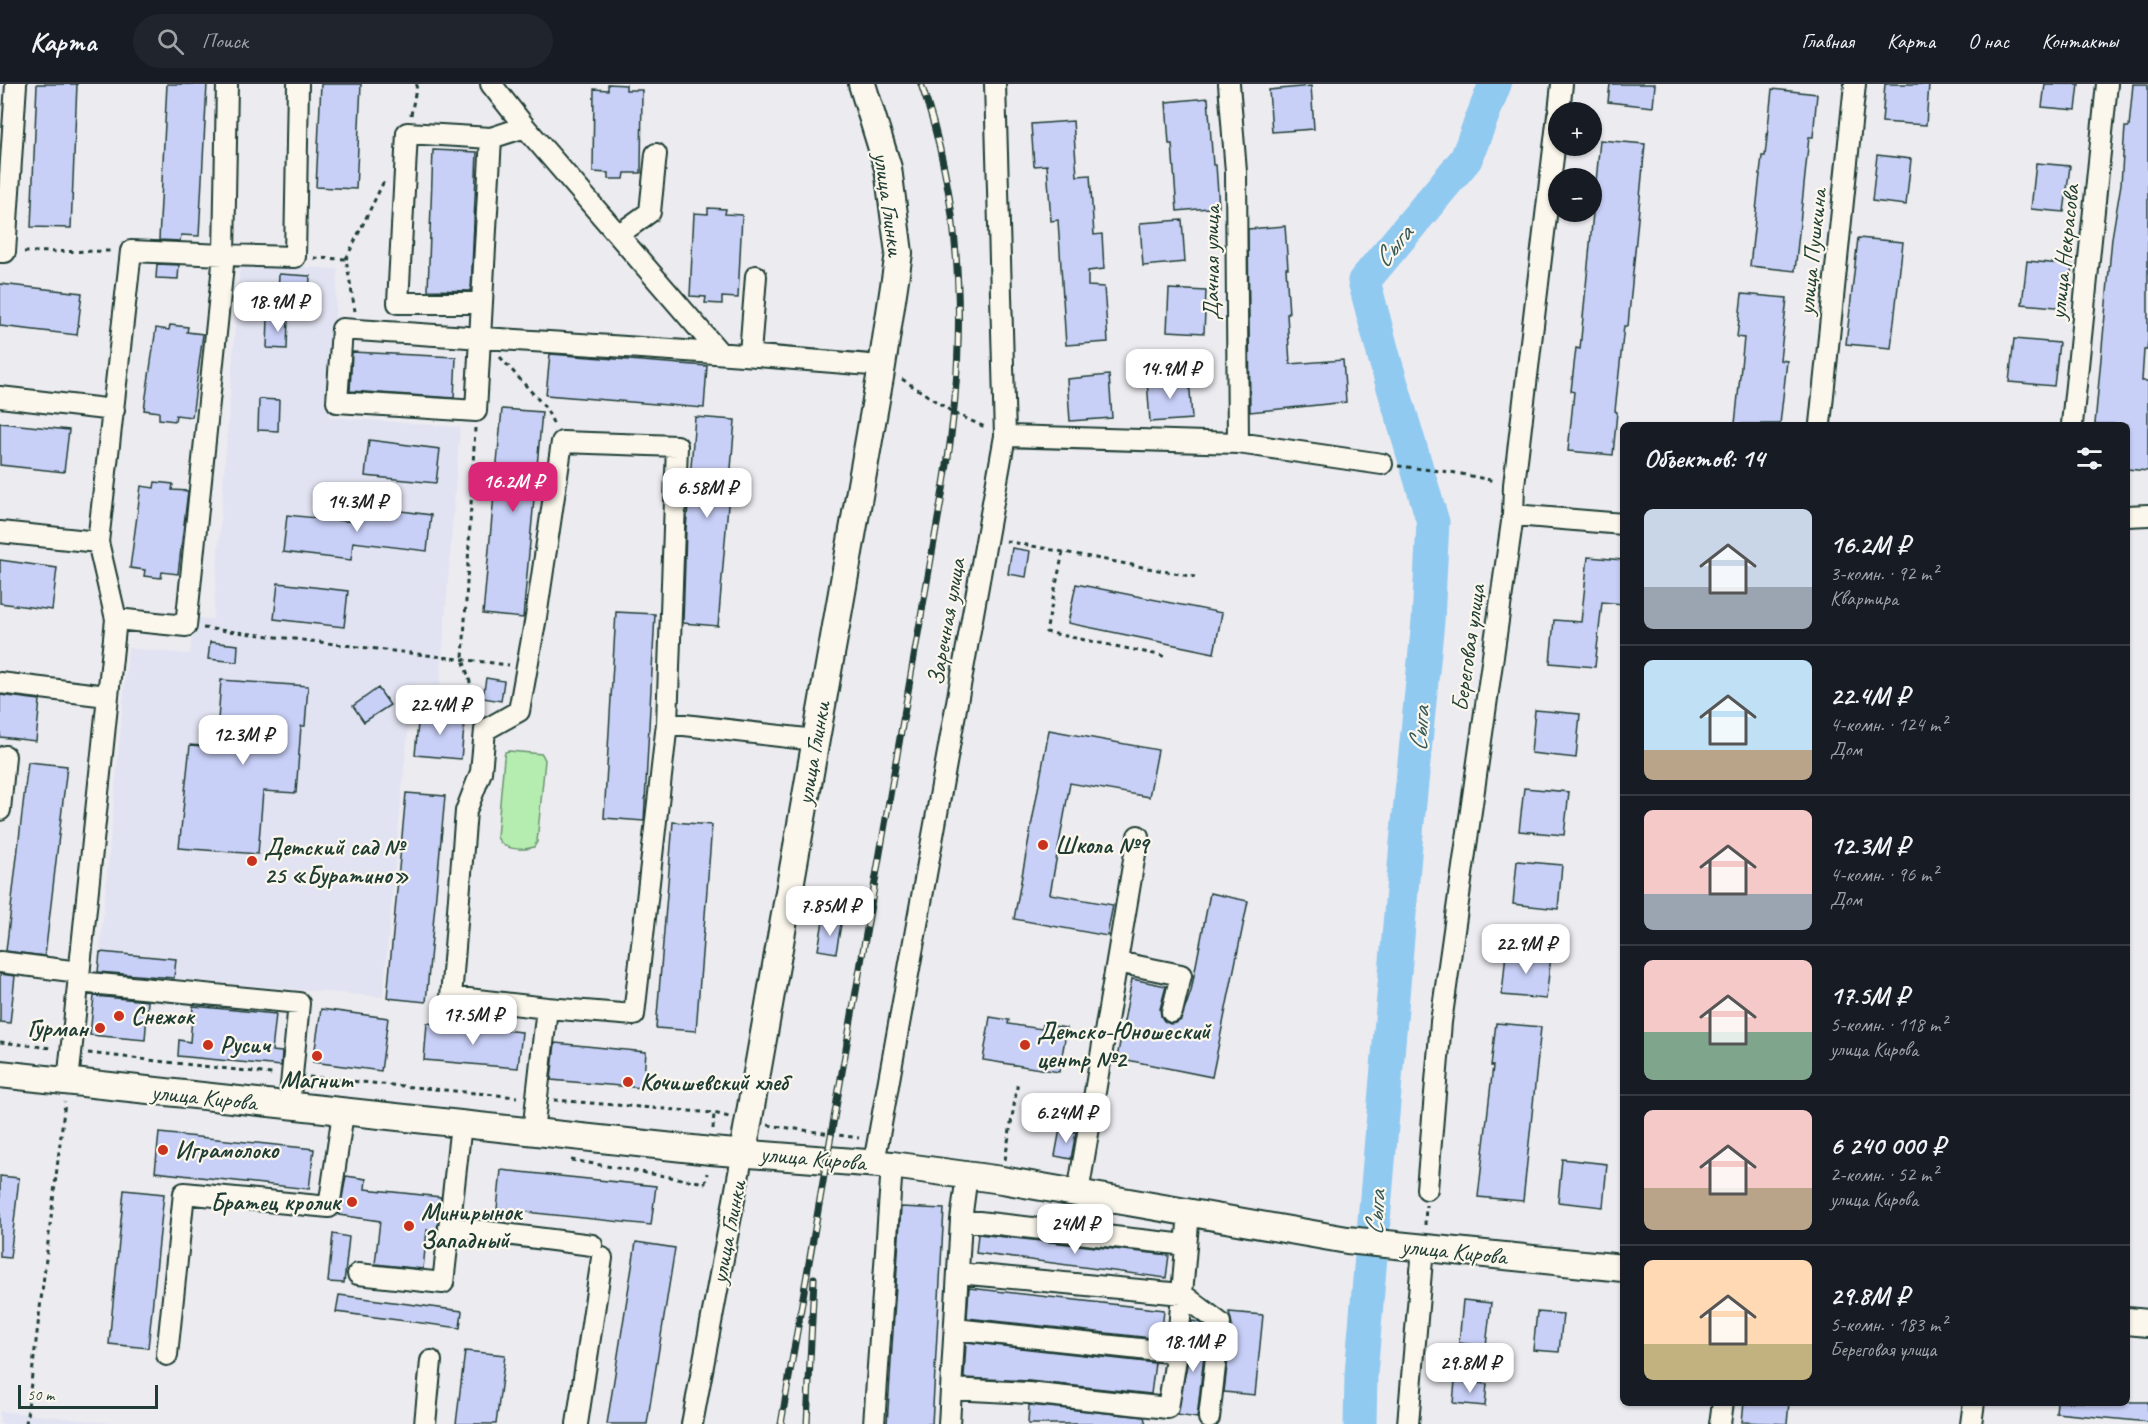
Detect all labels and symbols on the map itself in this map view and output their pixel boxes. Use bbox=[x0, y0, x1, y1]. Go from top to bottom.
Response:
street label: улица Глинки bbox=[867, 148, 911, 259]
street label: улица Некрасова bbox=[2042, 182, 2086, 323]
street label: улица Пушкина bbox=[1790, 185, 1834, 319]
street label: Дачная улица bbox=[1196, 203, 1226, 320]
water label: Сыга bbox=[1366, 216, 1422, 274]
pin: 18.9M ₽ bbox=[223, 282, 333, 333]
pin: 14.9M ₽ bbox=[1115, 349, 1225, 400]
pin: 16.2M ₽ bbox=[458, 462, 568, 513]
pin: 6.58M ₽ bbox=[652, 468, 762, 519]
pin: 14.3M ₽ bbox=[302, 482, 412, 533]
street label: Заречная улица bbox=[920, 555, 972, 688]
street label: Береговая улица bbox=[1444, 581, 1492, 713]
pin: 22.4M ₽ bbox=[385, 685, 495, 736]
street label: улица Глинки bbox=[789, 698, 837, 809]
water label: Сыга bbox=[1401, 703, 1438, 753]
pin: 12.3M ₽ bbox=[188, 715, 298, 766]
place label: Школа №9 bbox=[1055, 830, 1151, 860]
place label: Детский сад № 25 «Буратино» bbox=[264, 832, 409, 890]
marker: Школа №9 bbox=[1036, 838, 1050, 852]
marker: Детский сад № 25 «Буратино» bbox=[245, 854, 259, 868]
pin: 7.85M ₽ bbox=[775, 886, 885, 937]
pin: 22.9M ₽ bbox=[1471, 924, 1581, 975]
pin: 17.5M ₽ bbox=[418, 995, 528, 1046]
place label: Снежок bbox=[131, 1001, 196, 1031]
marker: Снежок bbox=[112, 1009, 126, 1023]
place label: Гурман bbox=[27, 1013, 90, 1043]
place label: Детско-Юношеский центр №2 bbox=[1037, 1016, 1212, 1074]
marker: Гурман bbox=[93, 1021, 107, 1035]
place label: Русич bbox=[220, 1030, 271, 1060]
marker: Русич bbox=[201, 1038, 215, 1052]
marker: Детско-Юношеский центр №2 bbox=[1018, 1038, 1032, 1052]
marker: Магнит bbox=[310, 1049, 324, 1063]
place label: Магнит bbox=[281, 1065, 354, 1095]
place label: Кочишевский хлеб bbox=[640, 1067, 793, 1097]
marker: Кочишевский хлеб bbox=[621, 1075, 635, 1089]
street label: улица Кирова bbox=[148, 1076, 260, 1118]
pin: 6.24M ₽ bbox=[1011, 1093, 1121, 1144]
place label: Играмолоко bbox=[175, 1135, 280, 1165]
street label: улица Кирова bbox=[757, 1138, 869, 1178]
marker: Играмолоко bbox=[156, 1143, 170, 1157]
street label: улица Глинки bbox=[703, 1177, 753, 1288]
place label: Братец кролик bbox=[210, 1187, 342, 1217]
water label: Сыга bbox=[1357, 1187, 1394, 1237]
marker: Братец кролик bbox=[345, 1195, 359, 1209]
place label: Минирынок Западный bbox=[421, 1197, 524, 1255]
pin: 24M ₽ bbox=[1033, 1204, 1117, 1255]
marker: Минирынок Западный bbox=[402, 1219, 416, 1233]
street label: улица Кирова bbox=[1398, 1230, 1510, 1272]
pin: 18.1M ₽ bbox=[1138, 1322, 1248, 1373]
pin: 29.8M ₽ bbox=[1415, 1343, 1525, 1394]
scale bar bbox=[18, 1382, 158, 1410]

